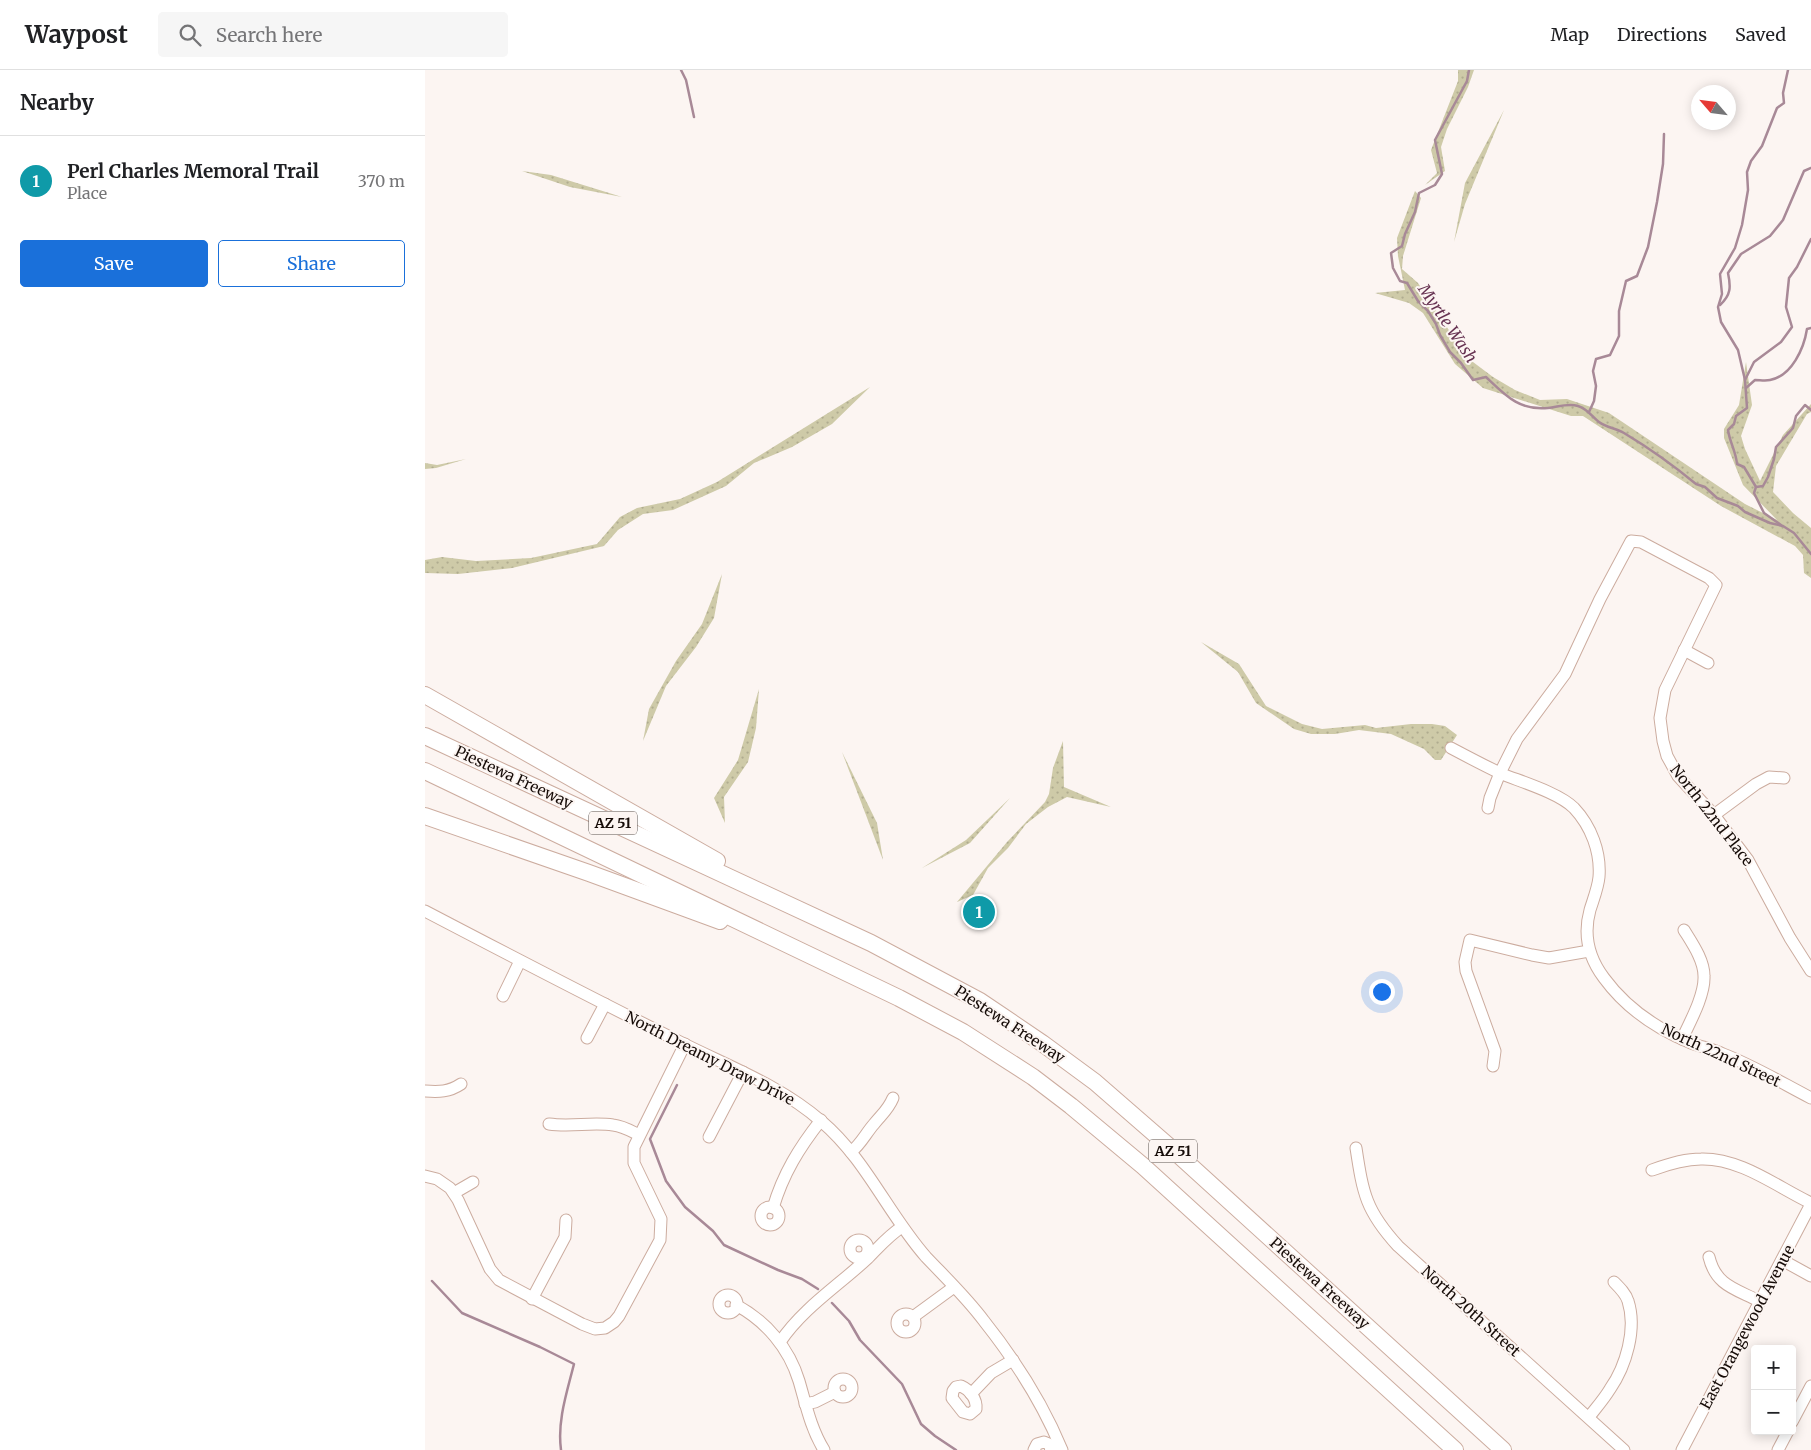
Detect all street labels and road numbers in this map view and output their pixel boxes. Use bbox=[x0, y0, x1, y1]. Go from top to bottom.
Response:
street label: Piestewa Freeway bbox=[452, 741, 576, 813]
street label: North 22nd Place bbox=[1666, 760, 1758, 870]
road number: AZ 51 bbox=[589, 811, 637, 834]
street label: Piestewa Freeway bbox=[951, 981, 1069, 1067]
street label: North Dreamy Draw Drive bbox=[622, 1007, 798, 1109]
street label: North 22nd Street bbox=[1658, 1019, 1784, 1091]
road number: AZ 51 bbox=[1149, 1140, 1197, 1162]
street label: Piestewa Freeway bbox=[1266, 1233, 1374, 1333]
street label: East Orangewood Avenue bbox=[1696, 1242, 1798, 1412]
street label: North 20th Street bbox=[1418, 1262, 1525, 1361]

